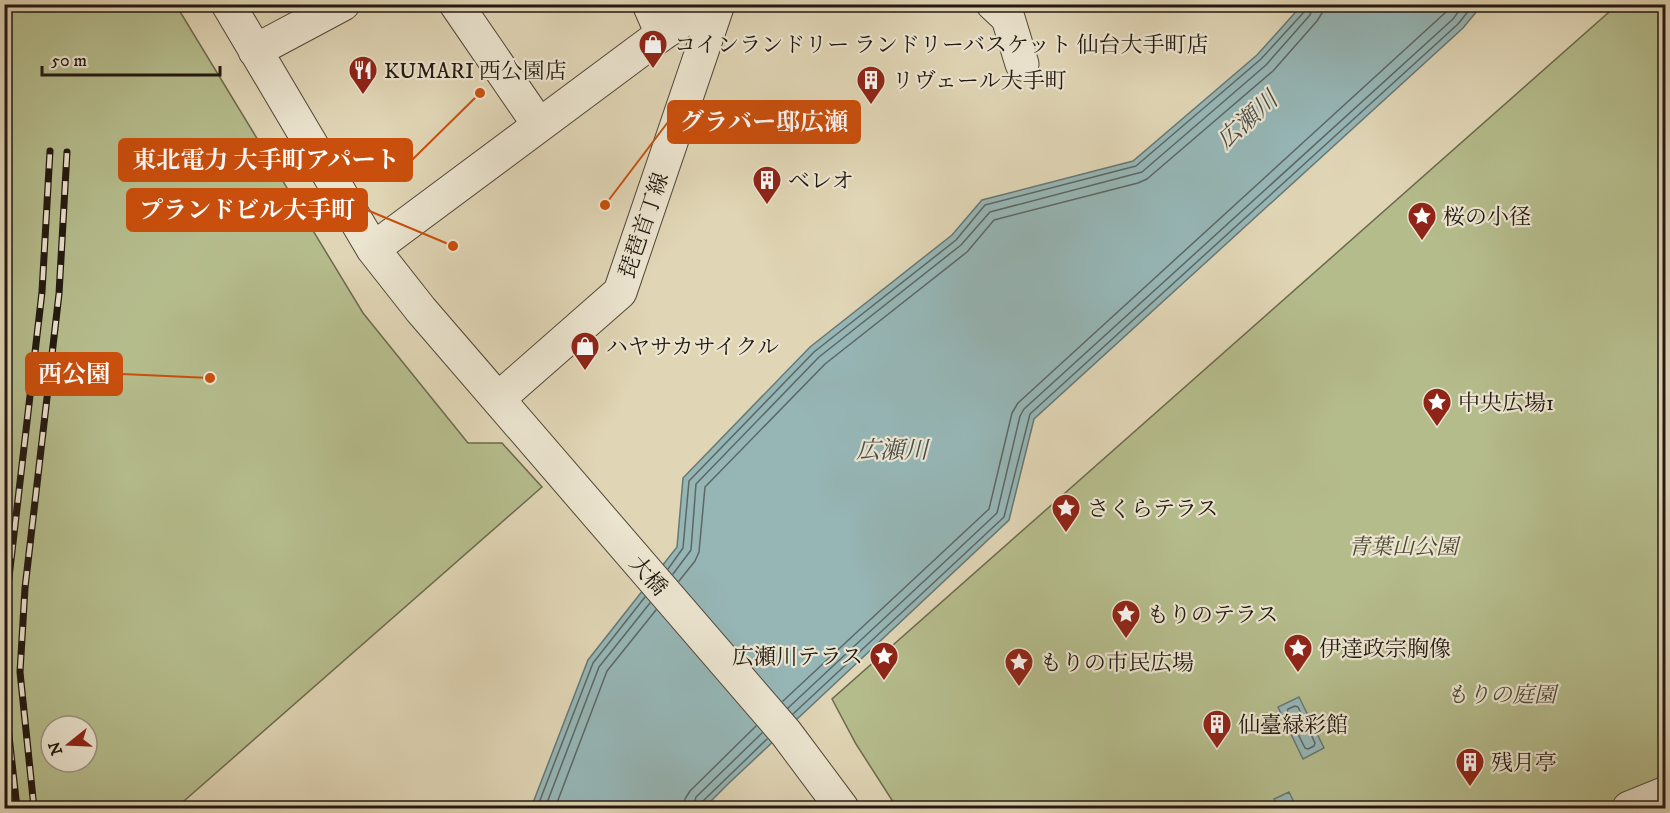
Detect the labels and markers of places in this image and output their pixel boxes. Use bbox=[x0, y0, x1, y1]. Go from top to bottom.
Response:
shop icon: コインランドリー ランドリーバスケット 仙台大手町店 bbox=[637, 28, 669, 70]
place label: コインランドリー ランドリーバスケット 仙台大手町店 bbox=[674, 32, 1209, 59]
restaurant icon: KUMARI 西公園店 bbox=[347, 54, 379, 96]
place label: KUMARI 西公園店 bbox=[384, 58, 567, 85]
building icon: リヴェール大手町 bbox=[855, 64, 887, 106]
place label: リヴェール大手町 bbox=[892, 68, 1067, 95]
callout: グラバー邸広瀬 bbox=[668, 101, 860, 143]
callout: 東北電力 大手町アパート bbox=[119, 139, 412, 181]
building icon: ベレオ bbox=[751, 164, 783, 206]
place label: ベレオ bbox=[788, 168, 854, 195]
callout: プランドビル大手町 bbox=[127, 189, 367, 231]
place icon: 桜の小径 bbox=[1406, 200, 1438, 242]
place label: 桜の小径 bbox=[1443, 204, 1531, 231]
shop icon: ハヤサカサイクル bbox=[569, 330, 601, 372]
place label: ハヤサカサイクル bbox=[606, 334, 779, 361]
callout: 西公園 bbox=[26, 353, 122, 395]
place icon: 中央広場1 bbox=[1421, 386, 1453, 428]
place label: 中央広場1 bbox=[1458, 390, 1554, 417]
place icon: さくらテラス bbox=[1050, 492, 1082, 534]
place label: さくらテラス bbox=[1087, 496, 1218, 523]
place icon: もりのテラス bbox=[1110, 598, 1142, 640]
place label: もりのテラス bbox=[1147, 602, 1278, 629]
place icon: 伊達政宗胸像 bbox=[1282, 632, 1314, 674]
place label: 伊達政宗胸像 bbox=[1319, 636, 1451, 663]
place icon: 広瀬川テラス bbox=[868, 640, 900, 682]
place label: 広瀬川テラス bbox=[732, 644, 863, 671]
place icon: もりの市民広場 bbox=[1003, 646, 1035, 688]
place label: もりの市民広場 bbox=[1040, 650, 1194, 677]
building icon: 仙臺緑彩館 bbox=[1201, 708, 1233, 750]
place label: 仙臺緑彩館 bbox=[1238, 712, 1348, 739]
building icon: 残月亭 bbox=[1454, 746, 1486, 788]
place label: 残月亭 bbox=[1491, 750, 1557, 777]

